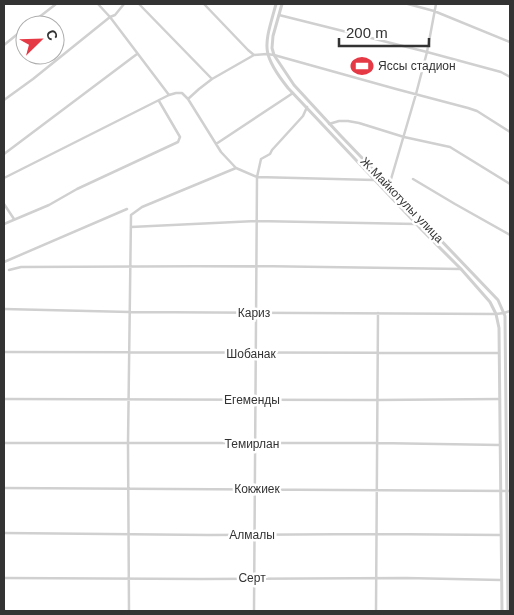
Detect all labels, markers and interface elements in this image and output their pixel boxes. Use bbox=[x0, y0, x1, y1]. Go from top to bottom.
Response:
north arrow bbox=[15, 15, 65, 65]
scale bar bbox=[339, 15, 429, 47]
text: 200 m bbox=[346, 24, 388, 41]
text: С bbox=[43, 27, 61, 43]
sports icon: Яссы стадион bbox=[349, 53, 375, 79]
place label: Яссы стадион bbox=[378, 59, 456, 73]
street label: Ж.Майкотулы улица bbox=[358, 154, 447, 246]
street label: Кариз bbox=[238, 306, 271, 320]
street label: Шобанак bbox=[226, 347, 276, 361]
street label: Егеменды bbox=[224, 393, 280, 407]
street label: Темирлан bbox=[225, 437, 279, 451]
street label: Кокжиек bbox=[234, 482, 281, 496]
street label: Алмалы bbox=[229, 528, 275, 542]
street label: Серт bbox=[238, 571, 266, 585]

